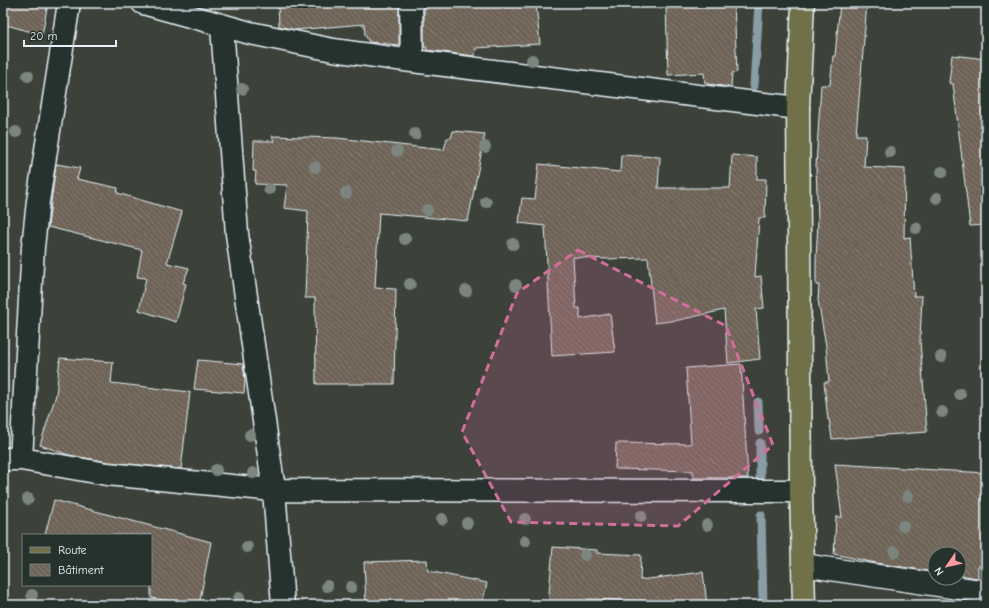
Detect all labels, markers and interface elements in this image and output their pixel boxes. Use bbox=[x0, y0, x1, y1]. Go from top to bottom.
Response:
scale bar bbox=[24, 22, 116, 48]
text: 20 m bbox=[30, 29, 58, 43]
legend bbox=[22, 534, 152, 586]
text: Route bbox=[58, 543, 87, 557]
north arrow bbox=[927, 546, 967, 586]
text: Bâtiment bbox=[58, 563, 104, 577]
text: N bbox=[932, 565, 947, 578]

